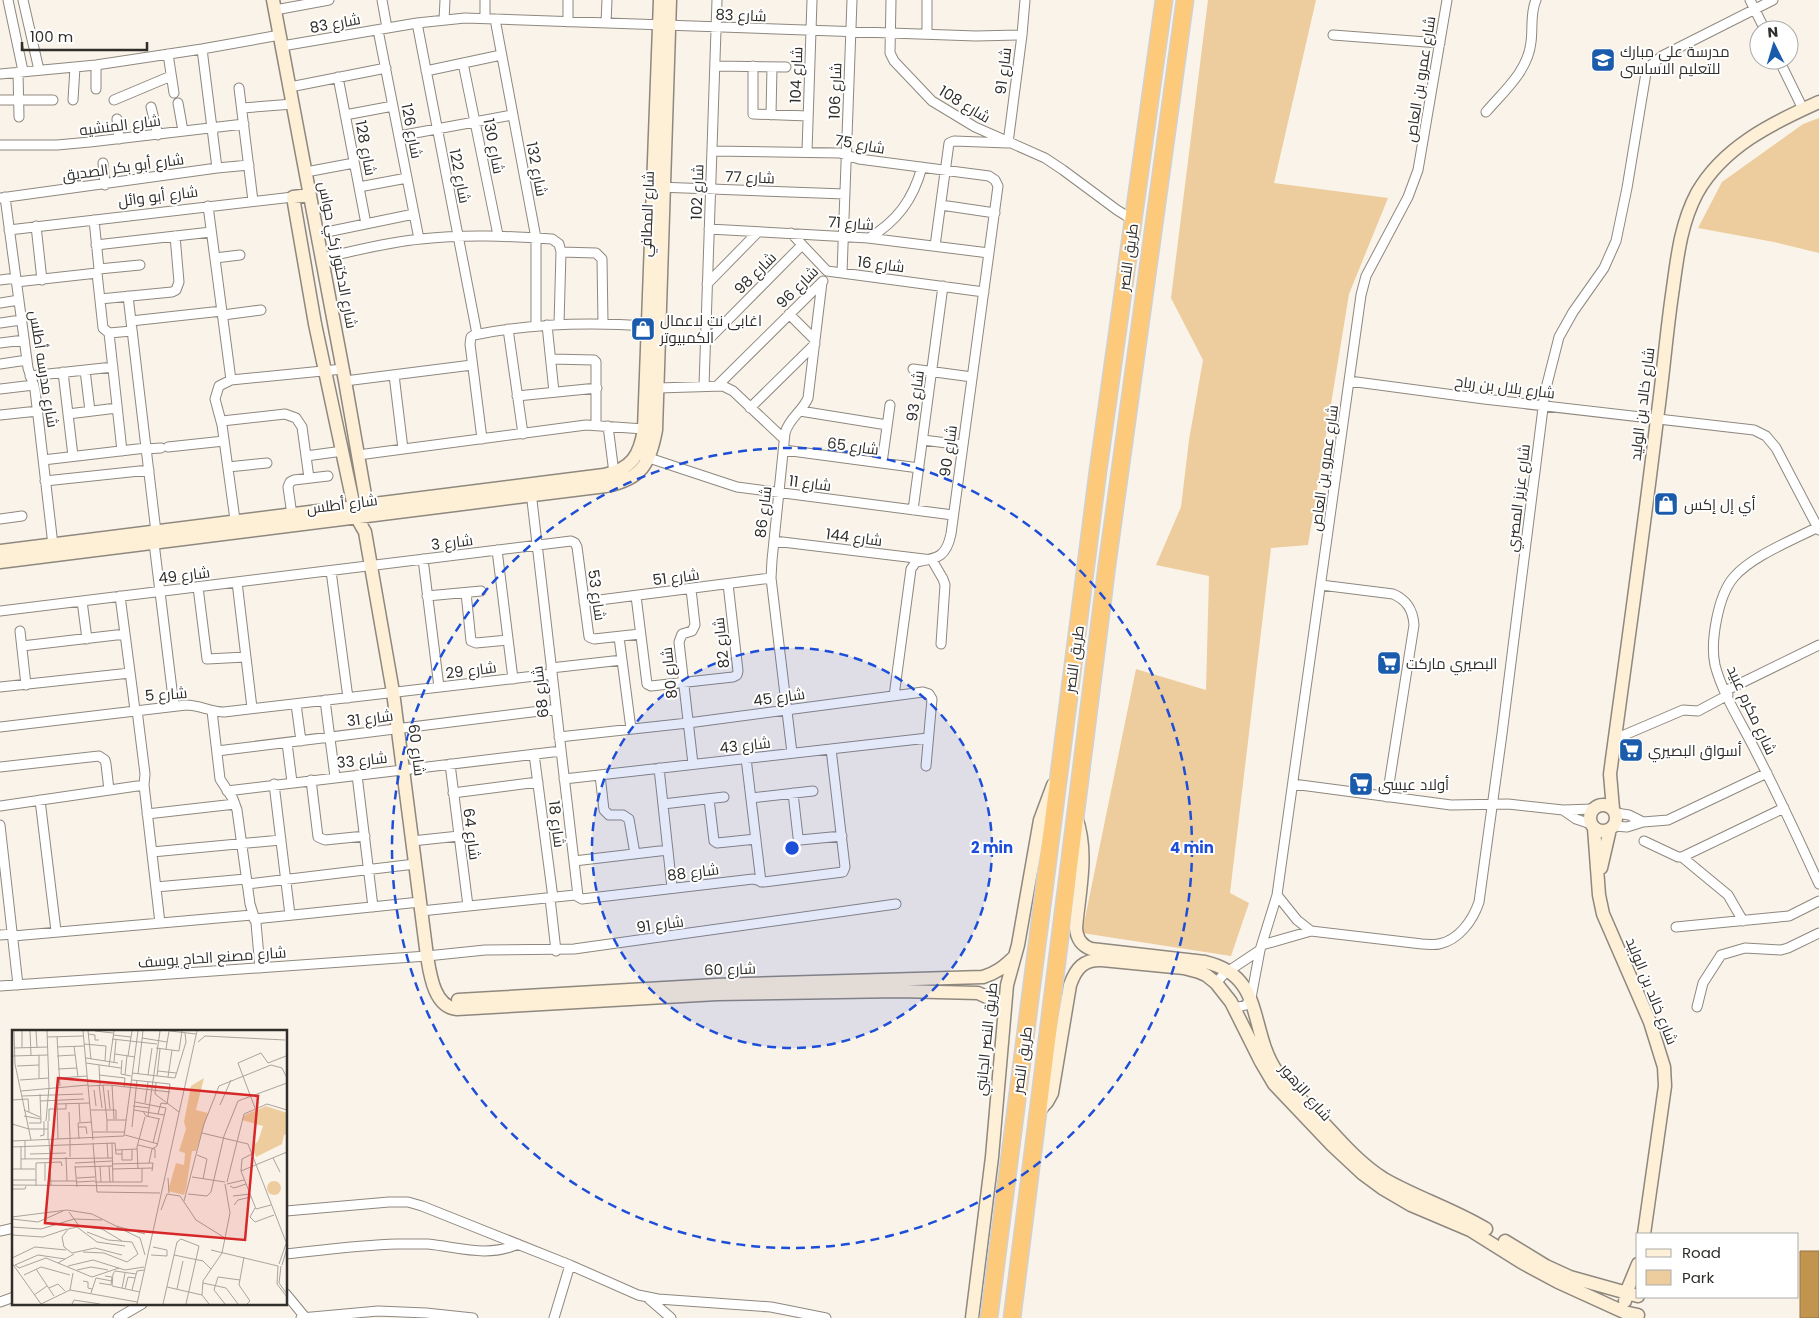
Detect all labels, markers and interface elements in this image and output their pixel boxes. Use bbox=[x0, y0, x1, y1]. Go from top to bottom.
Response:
street label: شارع 83 bbox=[715, 4, 767, 27]
street label: شارع 83 bbox=[308, 8, 362, 39]
street label: شارع عمرو بن العاص bbox=[1400, 15, 1441, 144]
scale bar bbox=[22, 20, 148, 52]
north arrow bbox=[1749, 20, 1799, 70]
text: N bbox=[1767, 22, 1779, 42]
text: 100 m bbox=[30, 26, 73, 47]
place label: مدرسة على مبارك للتعليم الاساسى bbox=[1620, 41, 1730, 79]
street label: شارع 104 bbox=[785, 46, 808, 104]
street label: شارع 91 bbox=[990, 46, 1017, 96]
school or university icon: مدرسة على مبارك للتعليم الاساسى bbox=[1590, 47, 1616, 73]
street label: شارع 106 bbox=[824, 62, 847, 120]
street label: شارع 108 bbox=[935, 80, 995, 128]
street label: شارع 126 bbox=[395, 102, 428, 161]
street label: شارع المنشيه bbox=[78, 110, 162, 141]
street label: شارع 130 bbox=[477, 116, 510, 176]
street label: شارع 128 bbox=[349, 119, 382, 178]
street label: شارع 75 bbox=[833, 129, 887, 160]
street label: شارع 132 bbox=[520, 140, 553, 198]
street label: شارع 122 bbox=[443, 147, 476, 205]
street label: شارع أبو بكر الصديق bbox=[61, 148, 185, 187]
street label: شارع 102 bbox=[686, 164, 709, 220]
street label: شارع 77 bbox=[725, 166, 775, 189]
street label: شارع المطافي bbox=[635, 170, 661, 258]
street label: شارع الدكتور زكي حواس bbox=[311, 180, 363, 331]
street label: شارع أبو وائل bbox=[117, 181, 199, 212]
street label: شارع 71 bbox=[827, 211, 875, 236]
street label: طريق النصر bbox=[1113, 222, 1143, 293]
street label: شارع 98 bbox=[729, 247, 782, 300]
street label: شارع 16 bbox=[856, 251, 906, 278]
street label: شارع 96 bbox=[771, 261, 824, 314]
street label: شارع مدرسه أطلس bbox=[23, 309, 64, 429]
place label: اغابى نت لاعمال الكمبيوتر bbox=[659, 310, 762, 348]
shop icon: اغابى نت لاعمال الكمبيوتر bbox=[630, 316, 656, 342]
street label: شارع خالد بن الوليد bbox=[1625, 346, 1660, 462]
street label: شارع 93 bbox=[901, 369, 930, 423]
street label: شارع بلال بن رباح bbox=[1454, 370, 1556, 405]
street label: شارع عمرو بن العاص bbox=[1305, 404, 1344, 533]
street label: شارع 90 bbox=[934, 424, 963, 478]
street label: شارع 65 bbox=[826, 432, 880, 461]
street label: شارع عزيز المصري bbox=[1501, 443, 1537, 553]
street label: شارع 11 bbox=[787, 470, 832, 497]
street label: شارع 86 bbox=[749, 485, 778, 539]
street label: شارع أطلس bbox=[305, 489, 379, 520]
shop icon: أي إل إكس bbox=[1653, 491, 1679, 517]
place label: أي إل إكس bbox=[1684, 494, 1756, 517]
street label: شارع 144 bbox=[824, 523, 883, 552]
street label: شارع 3 bbox=[430, 529, 474, 556]
street label: شارع 49 bbox=[157, 561, 211, 590]
street label: شارع 51 bbox=[651, 564, 701, 591]
street label: شارع 53 bbox=[582, 568, 611, 622]
street label: شارع 82 bbox=[708, 616, 735, 670]
street label: طريق النصر bbox=[1059, 624, 1089, 695]
street label: شارع 80 bbox=[656, 646, 683, 700]
supermarket icon: البصيري ماركت bbox=[1376, 650, 1402, 676]
place label: البصيري ماركت bbox=[1406, 653, 1497, 676]
street label: شارع 29 bbox=[444, 656, 498, 685]
street label: شارع مكرم عبيد bbox=[1721, 662, 1782, 758]
street label: شارع 68 bbox=[526, 665, 555, 719]
street label: شارع 5 bbox=[144, 682, 188, 707]
street label: شارع 45 bbox=[752, 683, 806, 712]
street label: شارع 31 bbox=[346, 705, 395, 732]
street label: شارع 60 bbox=[402, 723, 431, 777]
street label: شارع 43 bbox=[718, 732, 772, 759]
supermarket icon: أسواق البصيري bbox=[1618, 737, 1644, 763]
place label: أسواق البصيري bbox=[1648, 740, 1742, 763]
street label: شارع 33 bbox=[336, 747, 388, 774]
supermarket icon: أولاد عيسى bbox=[1348, 771, 1374, 797]
place label: أولاد عيسى bbox=[1378, 774, 1449, 795]
street label: شارع 18 bbox=[543, 799, 570, 849]
street label: شارع 64 bbox=[457, 807, 486, 861]
text: 2 min bbox=[971, 837, 1013, 858]
text: 4 min bbox=[1170, 837, 1214, 858]
centre of rings bbox=[783, 839, 801, 857]
street label: شارع 88 bbox=[666, 858, 720, 887]
street label: شارع 91 bbox=[635, 910, 685, 939]
street label: شارع خالد بن الوليد bbox=[1620, 934, 1683, 1048]
street label: شارع مصنع الحاج يوسف bbox=[137, 941, 287, 974]
street label: شارع 60 bbox=[704, 958, 756, 981]
street label: طريق النصر الجانبي bbox=[970, 981, 1004, 1097]
street label: طريق النصر bbox=[1007, 1025, 1037, 1096]
inset map bbox=[12, 1030, 288, 1306]
street label: شارع الزهور bbox=[1274, 1058, 1337, 1126]
legend bbox=[1636, 1233, 1799, 1298]
text: Road bbox=[1682, 1242, 1721, 1263]
text: Park bbox=[1682, 1267, 1714, 1288]

